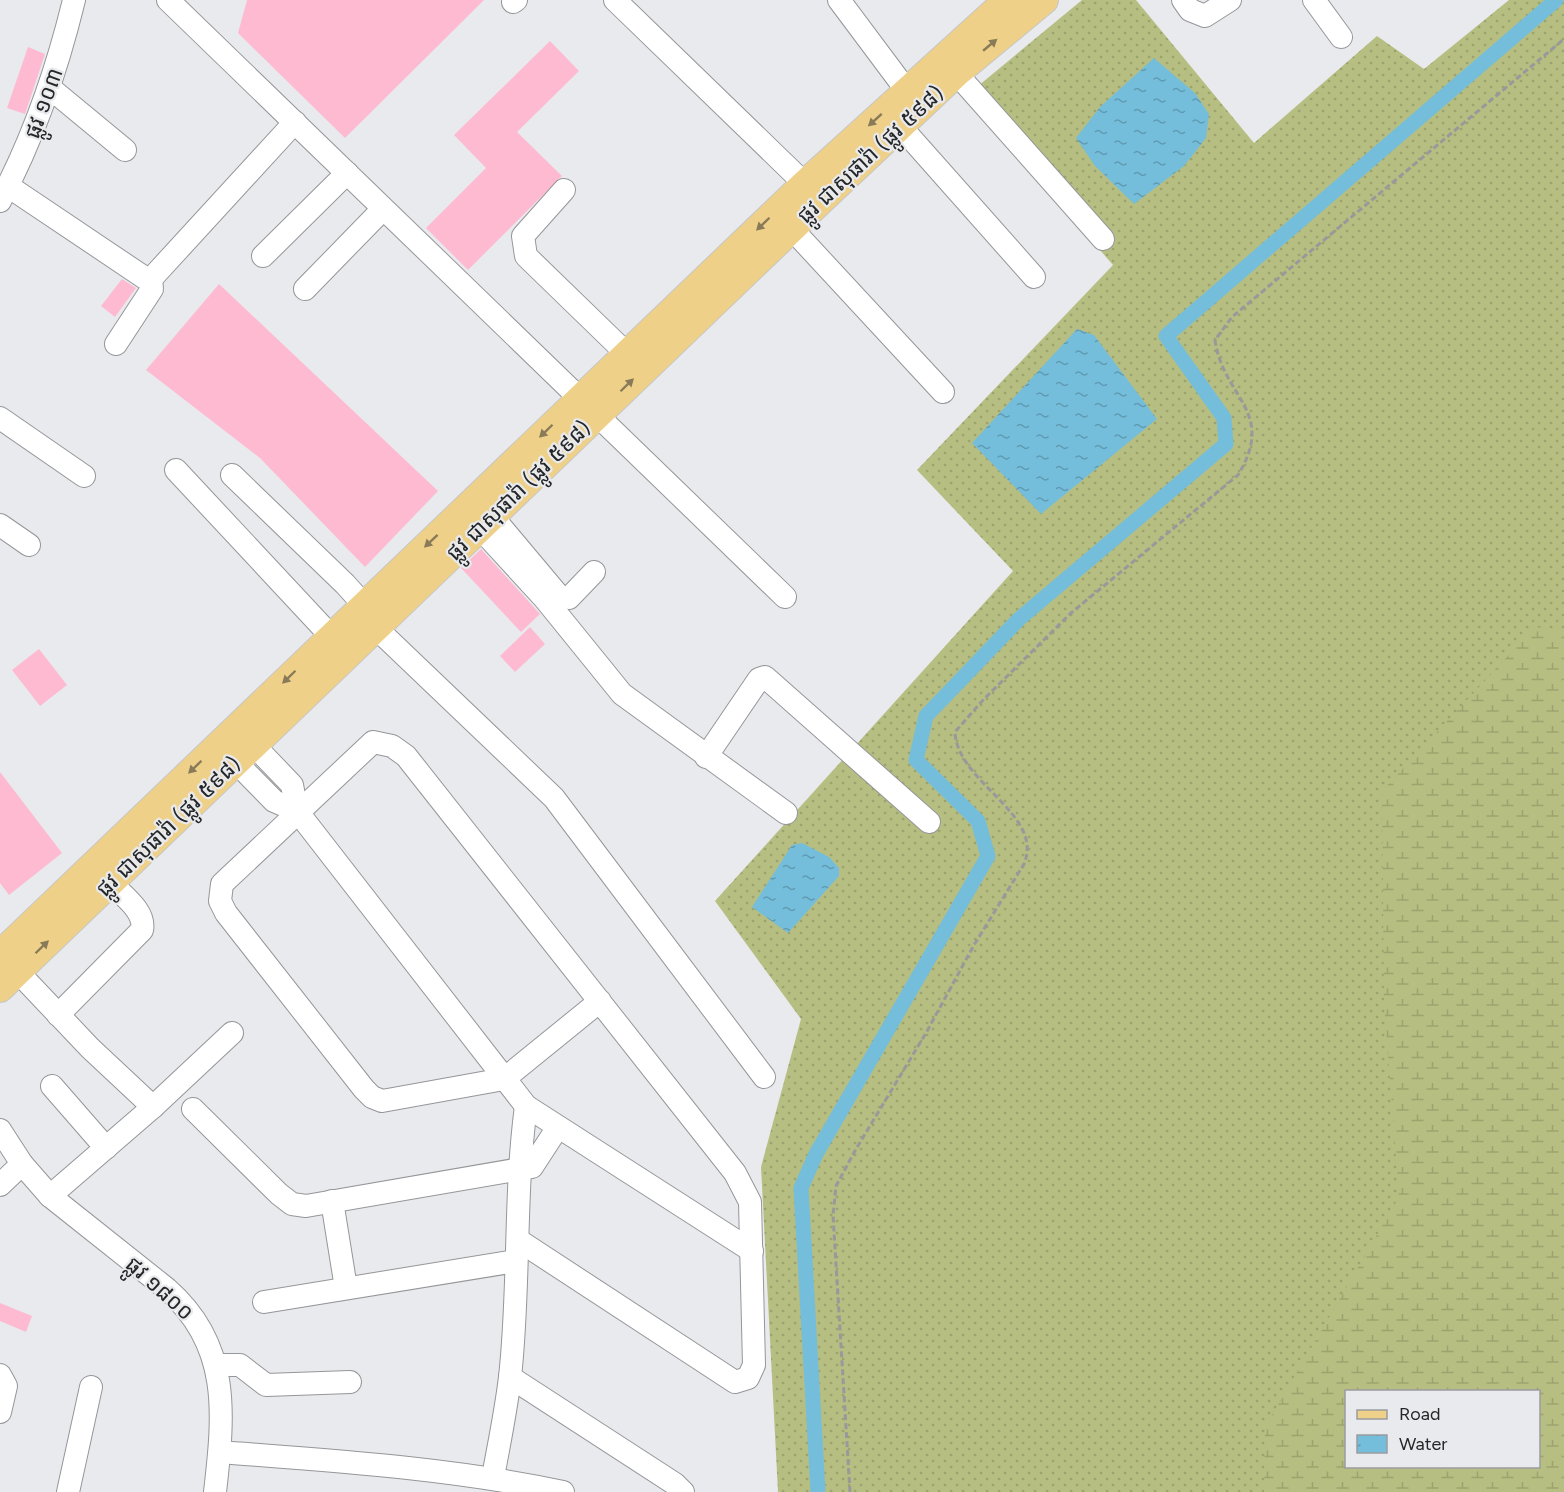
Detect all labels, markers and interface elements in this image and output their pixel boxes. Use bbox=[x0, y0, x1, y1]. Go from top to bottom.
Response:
one-way arrow bbox=[982, 38, 998, 51]
street label: ផ្លូវ ១០៣ bbox=[18, 64, 75, 145]
street label: ផ្លូវ ជាសុផារ៉ា (ផ្លូវ ៥៩៨) bbox=[791, 80, 954, 234]
one-way arrow bbox=[868, 113, 883, 126]
one-way arrow bbox=[756, 217, 771, 230]
one-way arrow bbox=[620, 378, 635, 392]
street label: ផ្លូវ ជាសុផារ៉ា (ផ្លូវ ៥៩៨) bbox=[440, 414, 601, 571]
one-way arrow bbox=[540, 424, 554, 438]
one-way arrow bbox=[423, 534, 438, 548]
one-way arrow bbox=[283, 669, 297, 683]
street label: ផ្លូវ ជាសុផារ៉ា (ផ្លូវ ៥៩៨) bbox=[90, 750, 251, 907]
one-way arrow bbox=[187, 760, 202, 774]
one-way arrow bbox=[35, 941, 49, 955]
street label: ផ្លូវ ១៨០០ bbox=[116, 1251, 199, 1331]
legend bbox=[1345, 1390, 1540, 1468]
text: Road bbox=[1399, 1403, 1440, 1425]
text: Water bbox=[1399, 1433, 1447, 1455]

